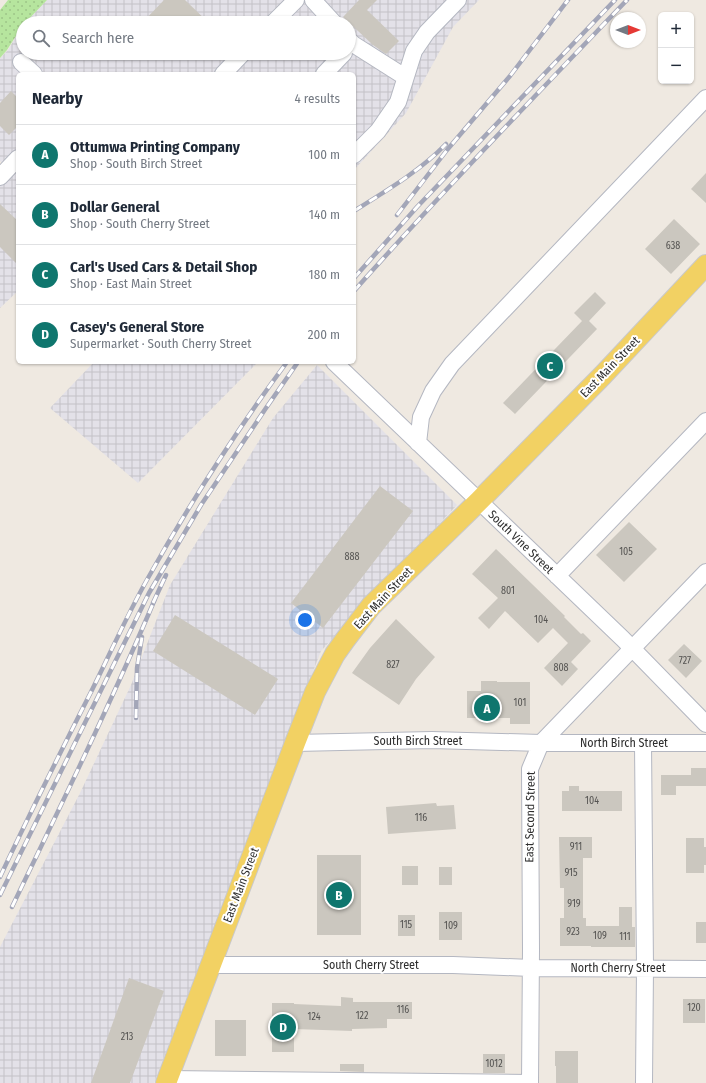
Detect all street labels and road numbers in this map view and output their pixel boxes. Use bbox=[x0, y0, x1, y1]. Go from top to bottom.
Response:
street label: East Main Street bbox=[577, 334, 643, 400]
street label: South Vine Street bbox=[485, 507, 557, 577]
street label: East Main Street bbox=[351, 564, 415, 632]
street label: South Birch Street bbox=[374, 734, 462, 748]
street label: North Birch Street bbox=[580, 736, 668, 750]
street label: East Second Street bbox=[522, 771, 538, 863]
street label: East Main Street bbox=[220, 845, 262, 925]
street label: South Cherry Street bbox=[323, 958, 419, 972]
street label: North Cherry Street bbox=[570, 961, 666, 975]

